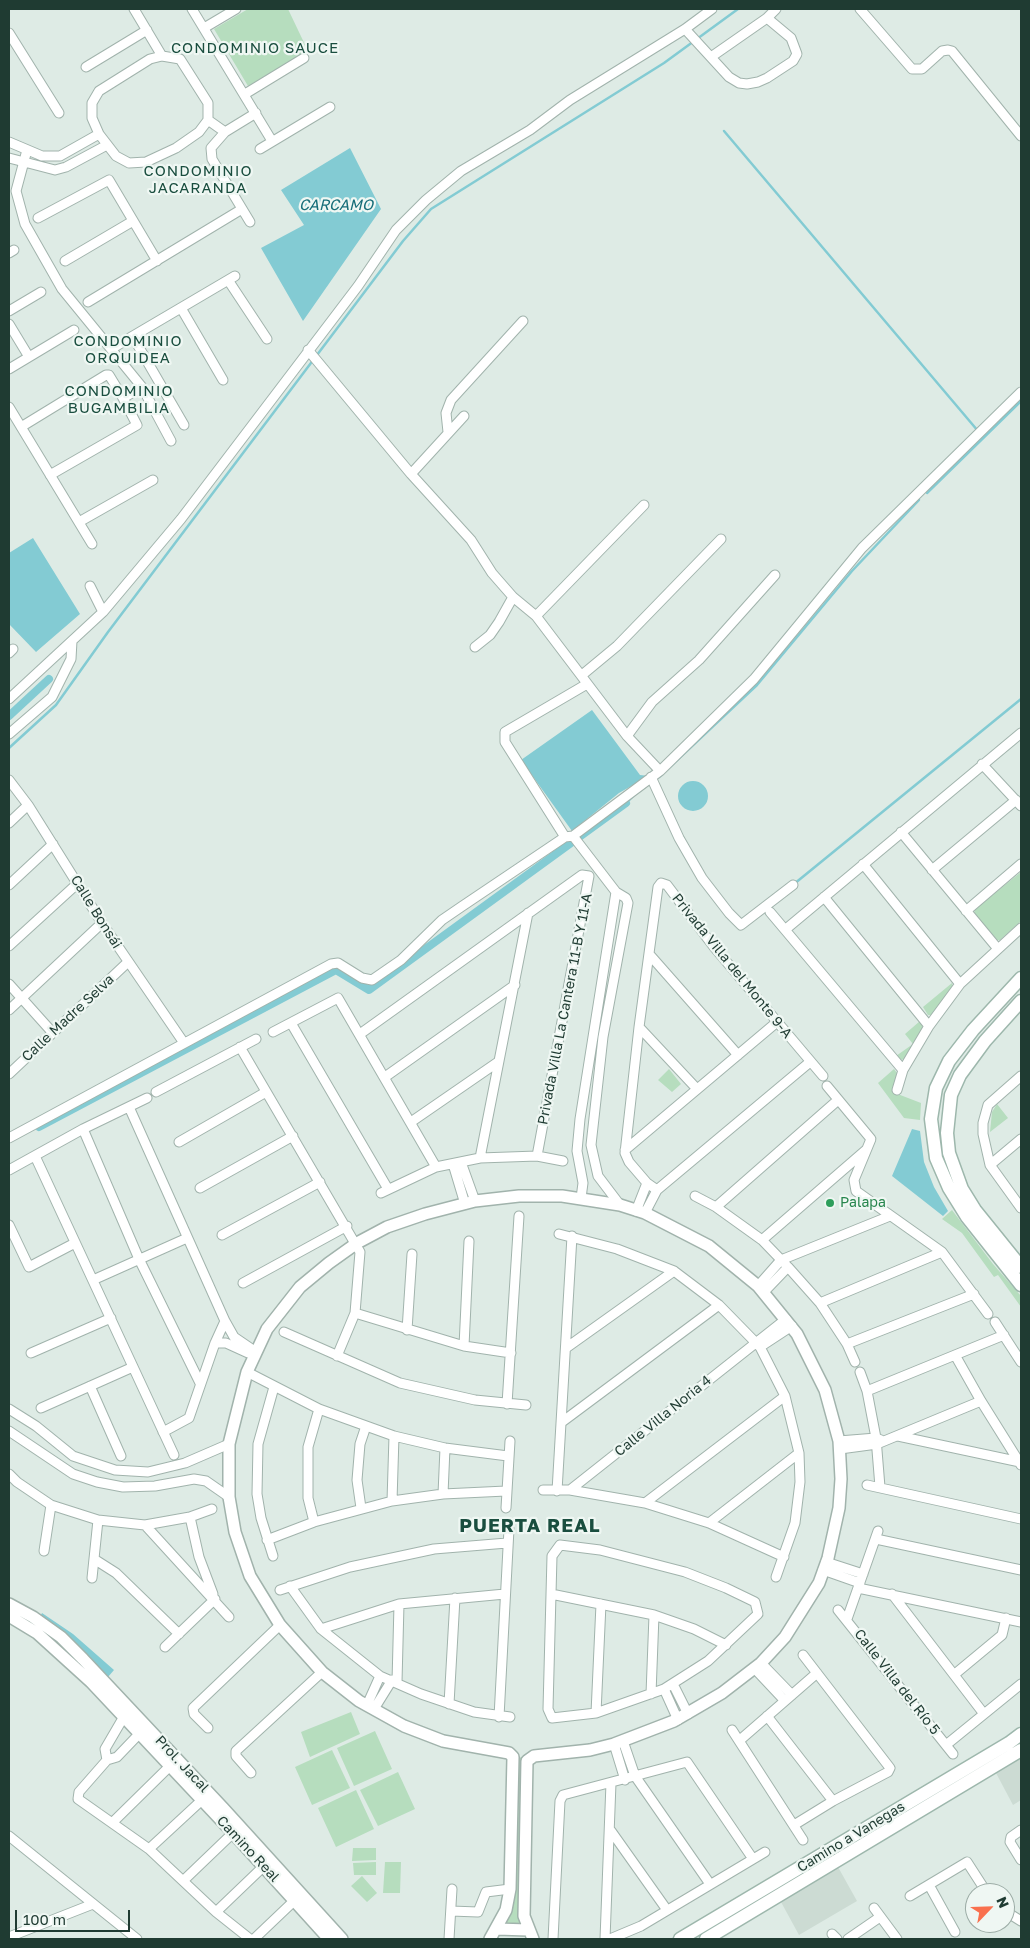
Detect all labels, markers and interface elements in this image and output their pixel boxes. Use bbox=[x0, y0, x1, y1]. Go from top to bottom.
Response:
district label: CONDOMINIO SAUCE bbox=[169, 39, 341, 57]
district label: CONDOMINIO JACARANDA bbox=[142, 162, 254, 197]
water label: CARCAMO bbox=[299, 196, 373, 214]
district label: CONDOMINIO ORQUIDEA bbox=[72, 332, 184, 367]
district label: CONDOMINIO BUGAMBILIA bbox=[63, 382, 175, 417]
street label: Calle Bonsái bbox=[67, 872, 125, 952]
street label: Privada Villa del Monte 9-A bbox=[668, 890, 796, 1042]
street label: Privada Villa La Cantera 11-B Y 11-A bbox=[534, 892, 596, 1126]
street label: Calle Madre Selva bbox=[18, 971, 118, 1065]
place label: Palapa bbox=[840, 1195, 886, 1211]
marker: Palapa bbox=[824, 1197, 836, 1209]
street label: Calle Villa Noria 4 bbox=[611, 1372, 715, 1460]
district label: PUERTA REAL bbox=[458, 1515, 602, 1537]
street label: Calle Villa del Río 5 bbox=[851, 1626, 943, 1738]
street label: Prol. Jacal bbox=[151, 1732, 213, 1796]
street label: Camino a Vanegas bbox=[794, 1798, 908, 1876]
street label: Camino Real bbox=[213, 1813, 283, 1885]
north arrow bbox=[965, 1883, 1015, 1933]
text: N bbox=[993, 1894, 1013, 1910]
scale bar bbox=[18, 1900, 132, 1932]
text: 100 m bbox=[23, 1910, 66, 1928]

